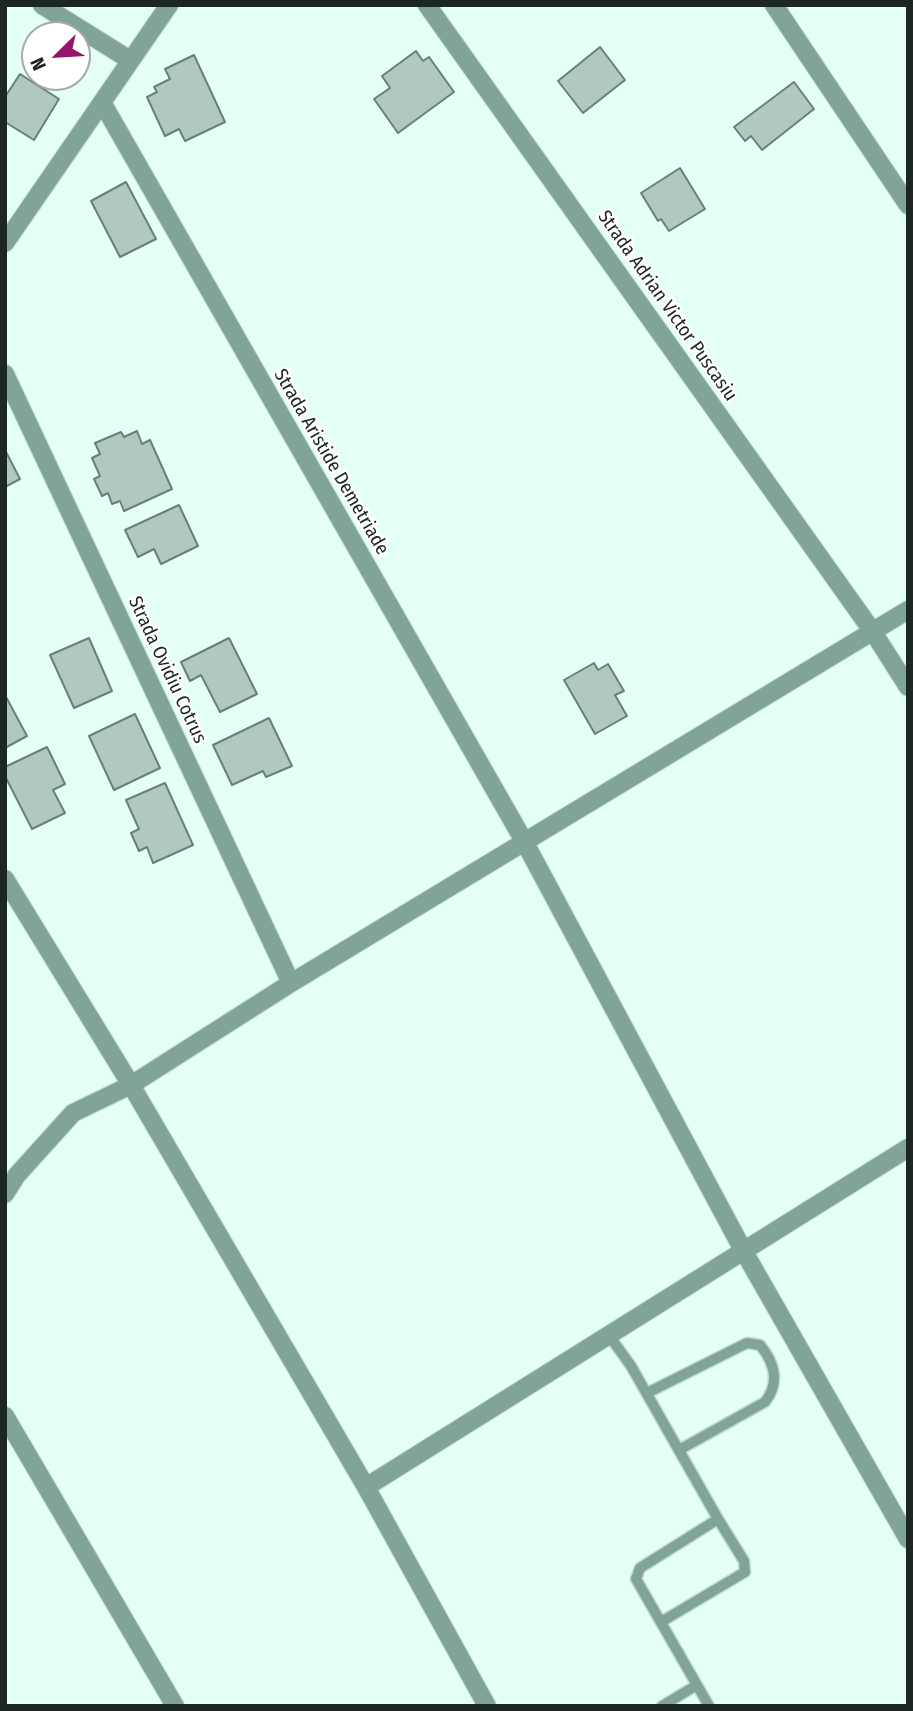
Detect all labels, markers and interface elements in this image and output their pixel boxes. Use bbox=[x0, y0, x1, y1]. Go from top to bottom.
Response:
north arrow bbox=[21, 21, 91, 91]
text: N bbox=[25, 54, 51, 74]
street label: Strada Adrian Victor Puscasiu bbox=[592, 206, 742, 406]
street label: Strada Aristide Demetriade bbox=[269, 365, 393, 559]
street label: Strada Ovidiu Cotrus bbox=[123, 593, 211, 747]

